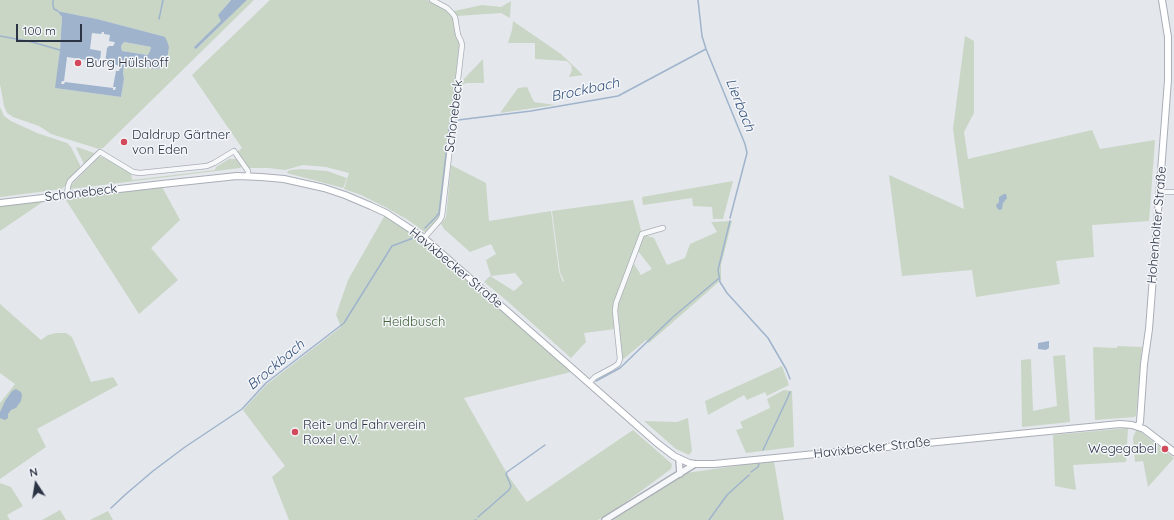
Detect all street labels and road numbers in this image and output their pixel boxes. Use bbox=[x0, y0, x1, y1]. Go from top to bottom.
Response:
street label: Schonebeck bbox=[442, 79, 466, 153]
street label: Hohenholter Straße bbox=[1144, 166, 1170, 284]
street label: Schonebeck bbox=[44, 181, 118, 205]
street label: Havixbecker Straße bbox=[406, 224, 506, 312]
street label: Havixbecker Straße bbox=[813, 434, 931, 462]

